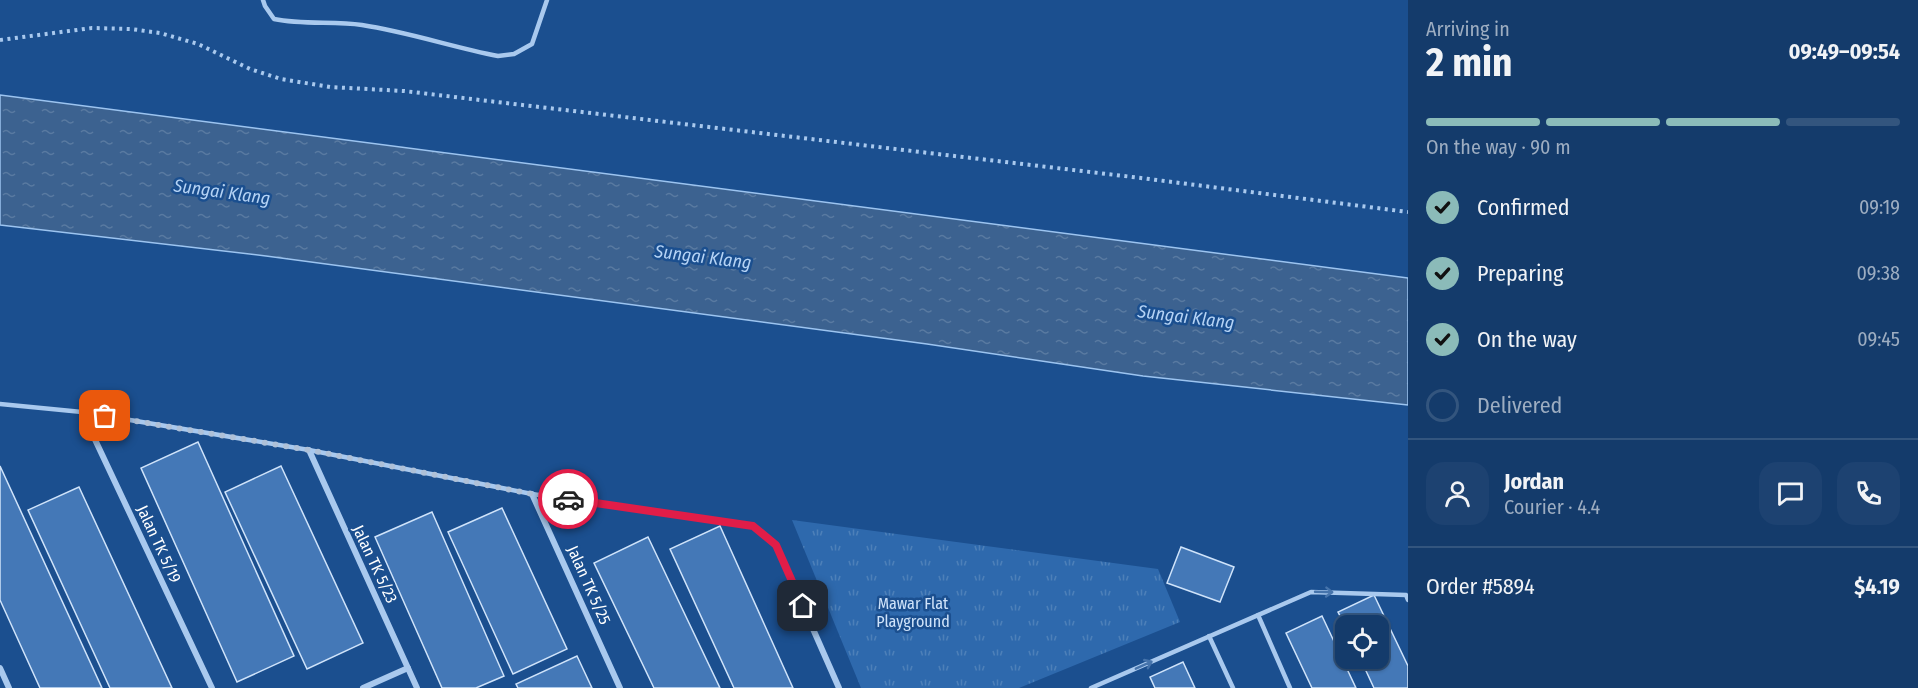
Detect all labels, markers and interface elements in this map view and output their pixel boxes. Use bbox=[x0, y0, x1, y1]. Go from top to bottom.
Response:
text: Arriving in bbox=[1426, 17, 1510, 41]
text: 09:49–09:54 bbox=[1789, 38, 1900, 65]
text: 2 min bbox=[1426, 40, 1512, 86]
text: On the way · 90 m bbox=[1426, 135, 1571, 159]
water label: Sungai Klang bbox=[171, 174, 272, 210]
icon: check bbox=[1426, 191, 1459, 224]
text: Confirmed bbox=[1477, 194, 1570, 221]
text: 09:19 bbox=[1859, 195, 1900, 219]
water label: Sungai Klang bbox=[652, 240, 753, 274]
icon: check bbox=[1426, 257, 1459, 290]
text: Preparing bbox=[1477, 260, 1563, 287]
text: 09:38 bbox=[1857, 261, 1900, 285]
water label: Sungai Klang bbox=[1135, 300, 1236, 334]
icon: check bbox=[1426, 323, 1459, 356]
text: On the way bbox=[1477, 326, 1577, 353]
text: 09:45 bbox=[1857, 327, 1900, 351]
pin bbox=[79, 390, 130, 441]
text: Delivered bbox=[1477, 392, 1562, 419]
icon: bag bbox=[88, 399, 121, 432]
button: person bbox=[1426, 462, 1489, 525]
button: chat bbox=[1759, 462, 1822, 525]
button: phone bbox=[1837, 462, 1900, 525]
text: Jordan bbox=[1504, 468, 1564, 495]
courier bbox=[538, 469, 598, 529]
icon: car bbox=[552, 483, 585, 516]
text: Courier · 4.4 bbox=[1504, 495, 1600, 519]
street label: Jalan TK 5/19 bbox=[133, 502, 185, 586]
street label: Jalan TK 5/23 bbox=[349, 522, 401, 606]
street label: Jalan TK 5/25 bbox=[563, 543, 615, 627]
text: Order #5894 bbox=[1426, 573, 1535, 600]
text: $4.19 bbox=[1854, 573, 1900, 600]
pin bbox=[777, 580, 828, 631]
one-way arrow bbox=[1314, 587, 1334, 598]
icon: home bbox=[786, 589, 819, 622]
park label: Mawar Flat Playground bbox=[876, 594, 950, 631]
map controls bbox=[1335, 615, 1389, 669]
button: locate bbox=[1335, 615, 1389, 669]
one-way arrow bbox=[1135, 658, 1153, 670]

